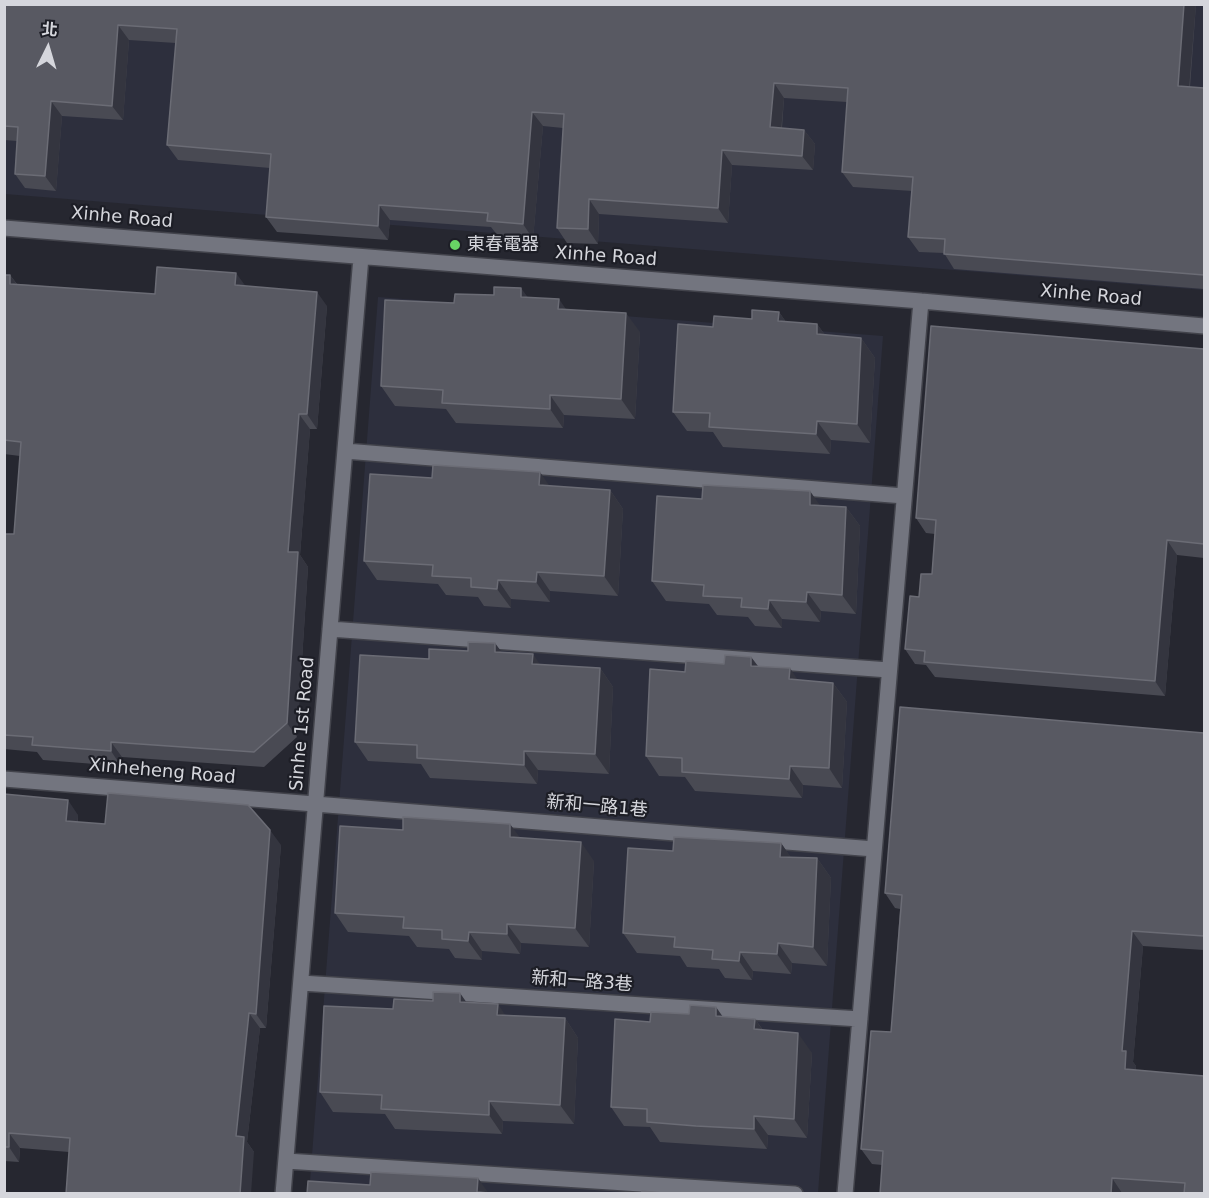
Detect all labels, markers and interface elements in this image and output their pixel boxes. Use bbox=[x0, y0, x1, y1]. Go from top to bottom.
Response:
north arrow bbox=[18, 18, 78, 78]
text: 北 bbox=[41, 19, 58, 40]
street label: Xinhe Road bbox=[70, 203, 174, 233]
place label: 東春電器 bbox=[467, 234, 539, 256]
marker: 東春電器 bbox=[448, 238, 462, 252]
street label: Xinhe Road bbox=[554, 243, 658, 271]
street label: Xinhe Road bbox=[1039, 281, 1143, 311]
street label: Sinhe 1st Road bbox=[286, 656, 320, 792]
street label: Xinheheng Road bbox=[88, 755, 236, 789]
street label: 新和一路1巷 bbox=[546, 792, 648, 822]
street label: 新和一路3巷 bbox=[531, 968, 633, 996]

